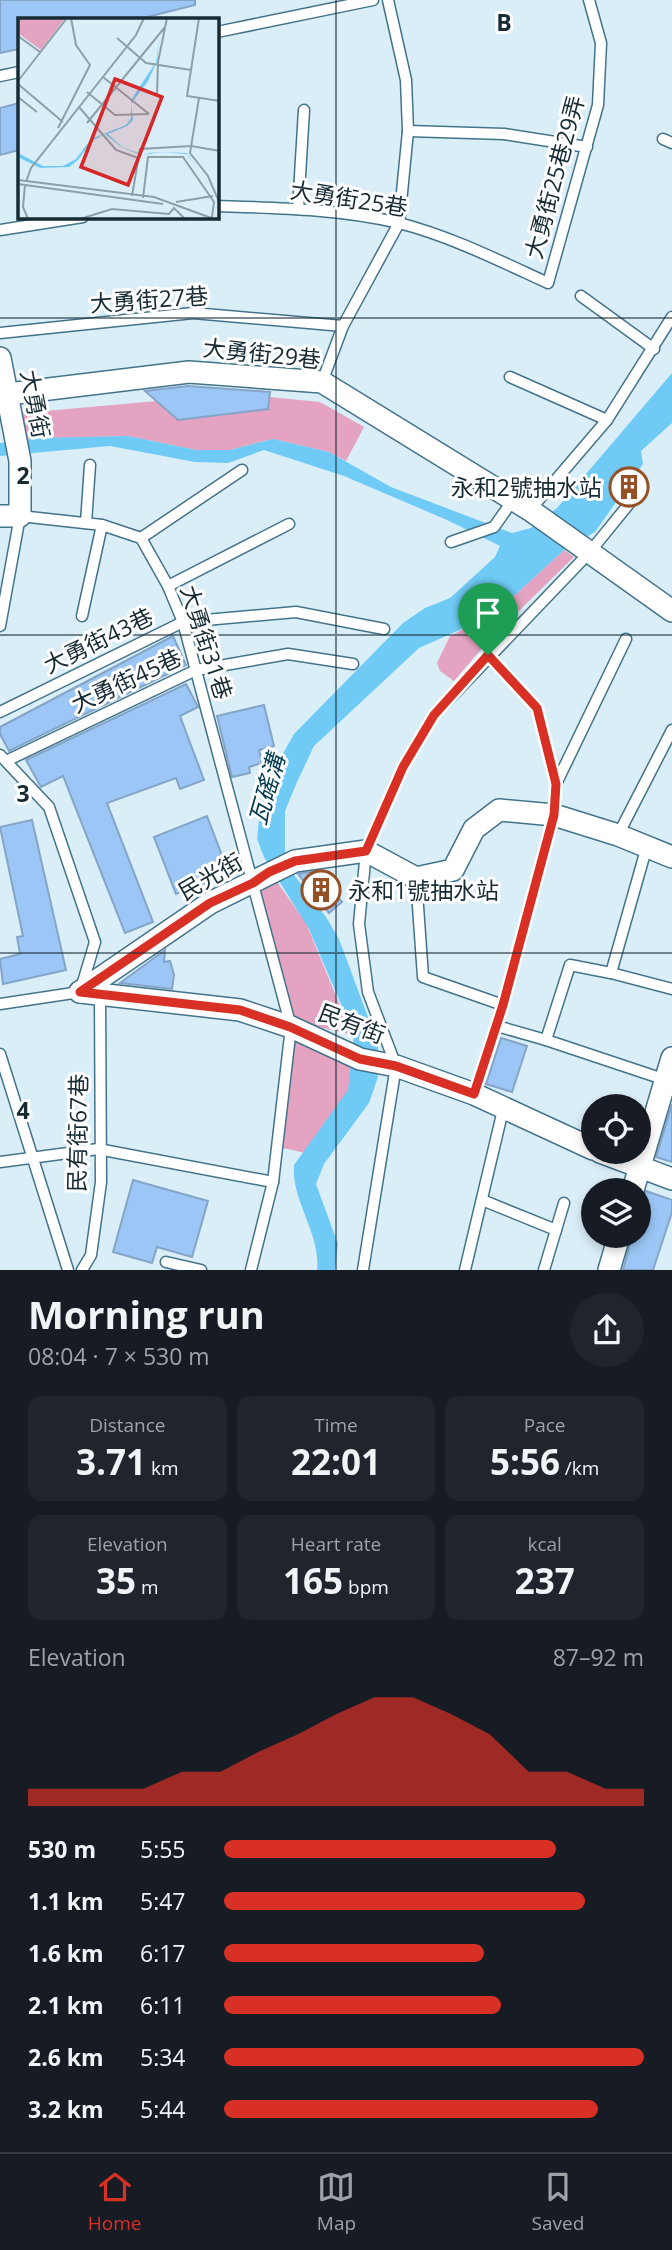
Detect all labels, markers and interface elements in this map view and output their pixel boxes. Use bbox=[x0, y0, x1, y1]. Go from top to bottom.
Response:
text: B bbox=[496, 6, 512, 38]
inset map bbox=[18, 18, 219, 219]
street label: 大勇街25巷29弄 bbox=[517, 92, 591, 262]
street label: 大勇街25巷 bbox=[288, 173, 410, 223]
street label: 大勇街27巷 bbox=[89, 279, 209, 319]
street label: 大勇街29巷 bbox=[201, 331, 323, 375]
street label: 大勇街 bbox=[14, 367, 58, 441]
text: 2 bbox=[16, 459, 30, 491]
building icon: 永和2號抽水站 bbox=[608, 466, 650, 508]
place label: 永和2號抽水站 bbox=[451, 471, 602, 503]
street label: 大勇街31巷 bbox=[174, 581, 240, 703]
pin bbox=[458, 583, 518, 655]
icon: arrive bbox=[469, 594, 507, 632]
street label: 大勇街43巷 bbox=[38, 600, 158, 680]
street label: 大勇街45巷 bbox=[66, 640, 186, 720]
water label: 瓦磘溝 bbox=[240, 747, 293, 828]
text: 3 bbox=[16, 777, 30, 809]
street label: 民光街 bbox=[172, 845, 248, 907]
building icon: 永和1號抽水站 bbox=[300, 869, 342, 911]
place label: 永和1號抽水站 bbox=[348, 874, 499, 906]
street label: 民有街 bbox=[314, 996, 390, 1050]
street label: 民有街67巷 bbox=[60, 1074, 94, 1192]
text: 4 bbox=[16, 1094, 30, 1126]
map controls bbox=[581, 1094, 651, 1248]
button: locate bbox=[581, 1094, 651, 1164]
button: layers bbox=[581, 1178, 651, 1248]
text: Morning run bbox=[28, 1288, 265, 1340]
button: share bbox=[570, 1293, 644, 1367]
text: 08:04 · 7 × 530 m bbox=[28, 1340, 210, 1372]
text: Distance bbox=[89, 1412, 166, 1438]
text: Time bbox=[314, 1412, 358, 1438]
text: Pace bbox=[524, 1412, 566, 1438]
text: 3.71 bbox=[76, 1438, 146, 1485]
text: 22:01 bbox=[291, 1438, 381, 1485]
text: 5:56 bbox=[490, 1438, 560, 1485]
text: km bbox=[146, 1455, 179, 1481]
text: /km bbox=[560, 1455, 599, 1481]
text: Elevation bbox=[87, 1531, 168, 1557]
text: Heart rate bbox=[291, 1531, 381, 1557]
text: kcal bbox=[527, 1531, 562, 1557]
text: 35 bbox=[96, 1557, 136, 1604]
text: 165 bbox=[283, 1557, 343, 1604]
text: 237 bbox=[515, 1557, 575, 1604]
text: m bbox=[136, 1574, 159, 1600]
text: bpm bbox=[343, 1574, 389, 1600]
text: Elevation bbox=[28, 1641, 126, 1673]
text: 87–92 m bbox=[553, 1641, 644, 1673]
text: 530 m bbox=[28, 1833, 96, 1865]
text: 5:55 bbox=[140, 1833, 186, 1865]
text: 1.1 km bbox=[28, 1885, 104, 1917]
text: 5:47 bbox=[140, 1885, 186, 1917]
text: 1.6 km bbox=[28, 1937, 104, 1969]
text: 6:17 bbox=[140, 1937, 186, 1969]
text: 2.1 km bbox=[28, 1989, 104, 2021]
text: 6:11 bbox=[140, 1989, 186, 2021]
text: 2.6 km bbox=[28, 2041, 104, 2073]
text: 5:34 bbox=[140, 2041, 186, 2073]
text: 3.2 km bbox=[28, 2093, 104, 2125]
text: 5:44 bbox=[140, 2093, 186, 2125]
tab: Home bbox=[88, 2168, 141, 2236]
tab: Map bbox=[317, 2168, 356, 2236]
tab: Saved bbox=[532, 2168, 584, 2236]

